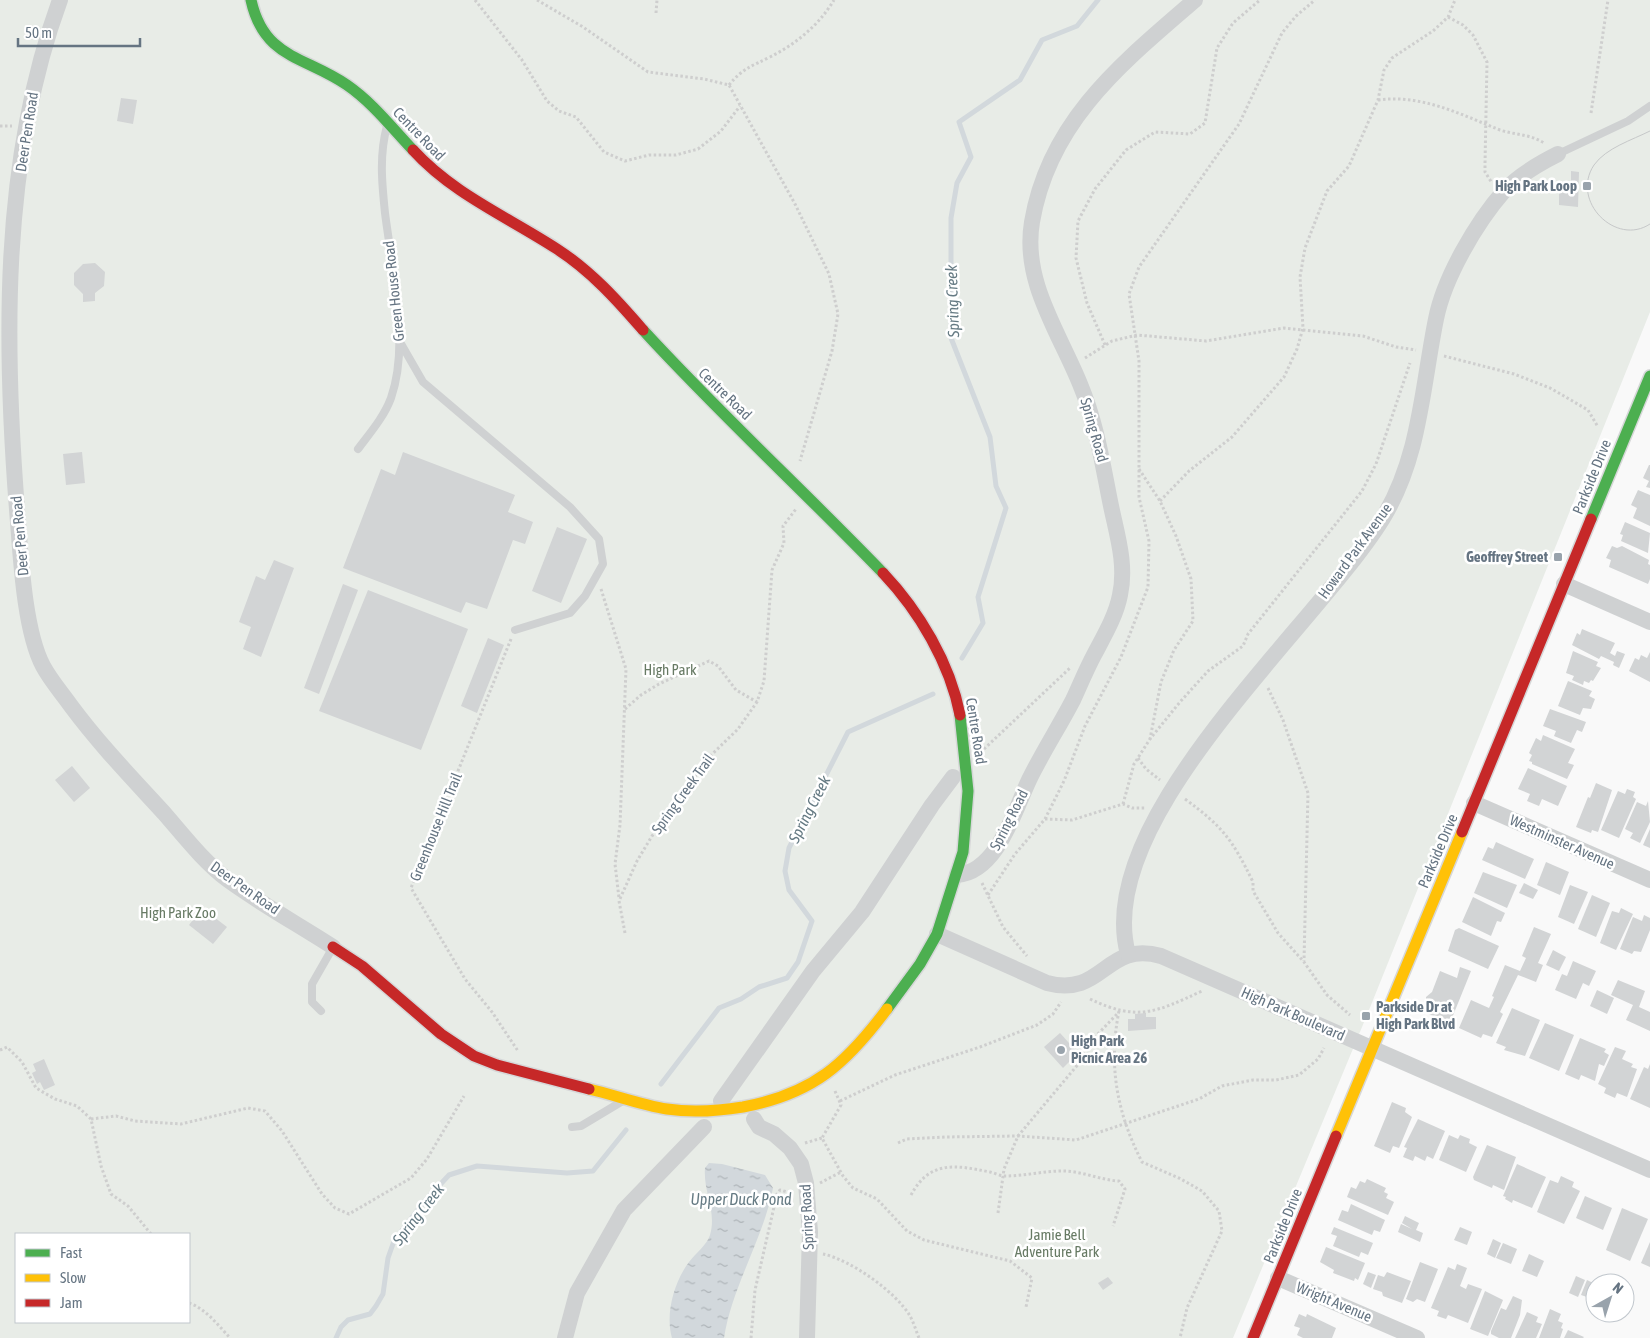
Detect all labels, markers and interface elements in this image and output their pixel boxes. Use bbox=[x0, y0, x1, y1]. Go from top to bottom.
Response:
scale bar bbox=[18, 15, 140, 47]
text: 50 m bbox=[25, 24, 52, 41]
street label: Deer Pen Road bbox=[12, 91, 41, 173]
street label: Centre Road bbox=[390, 104, 449, 164]
place label: High Park Loop bbox=[1495, 177, 1577, 194]
marker: High Park Loop bbox=[1581, 180, 1593, 192]
street label: Green House Road bbox=[380, 240, 407, 342]
water label: Spring Creek bbox=[942, 263, 963, 339]
street label: Centre Road bbox=[695, 364, 755, 423]
street label: Spring Road bbox=[1077, 396, 1112, 464]
street label: Parkside Drive bbox=[1569, 437, 1614, 517]
street label: Deer Pen Road bbox=[8, 495, 31, 577]
street label: Howard Park Avenue bbox=[1314, 500, 1395, 602]
place label: Geoffrey Street bbox=[1466, 548, 1549, 565]
marker: Geoffrey Street bbox=[1552, 551, 1564, 563]
park label: High Park bbox=[644, 661, 697, 678]
street label: Centre Road bbox=[963, 696, 990, 765]
street label: Spring Creek Trail bbox=[648, 750, 717, 837]
street label: Greenhouse Hill Trail bbox=[406, 770, 465, 883]
water label: Spring Creek bbox=[784, 772, 835, 847]
street label: Spring Road bbox=[986, 787, 1031, 853]
street label: Parkside Drive bbox=[1414, 811, 1461, 890]
street label: Westminster Avenue bbox=[1507, 811, 1617, 872]
street label: Deer Pen Road bbox=[207, 858, 283, 918]
park label: High Park Zoo bbox=[140, 904, 216, 921]
street label: High Park Boulevard bbox=[1239, 983, 1348, 1044]
place label: Parkside Dr at High Park Blvd bbox=[1376, 998, 1455, 1032]
marker: Parkside Dr at High Park Blvd bbox=[1360, 1010, 1372, 1022]
place label: High Park Picnic Area 26 bbox=[1071, 1032, 1147, 1066]
marker: High Park Picnic Area 26 bbox=[1055, 1044, 1067, 1056]
water label: Spring Creek bbox=[388, 1179, 449, 1250]
street label: Spring Road bbox=[796, 1184, 817, 1250]
street label: Parkside Drive bbox=[1260, 1186, 1305, 1266]
water label: Upper Duck Pond bbox=[690, 1190, 792, 1209]
park label: Jamie Bell Adventure Park bbox=[1015, 1226, 1100, 1260]
legend bbox=[15, 1233, 190, 1323]
text: Fast bbox=[60, 1244, 82, 1261]
text: Slow bbox=[60, 1269, 86, 1286]
north arrow bbox=[1585, 1273, 1635, 1323]
street label: Wright Avenue bbox=[1294, 1278, 1375, 1325]
text: N bbox=[1610, 1279, 1626, 1297]
text: Jam bbox=[60, 1294, 83, 1311]

